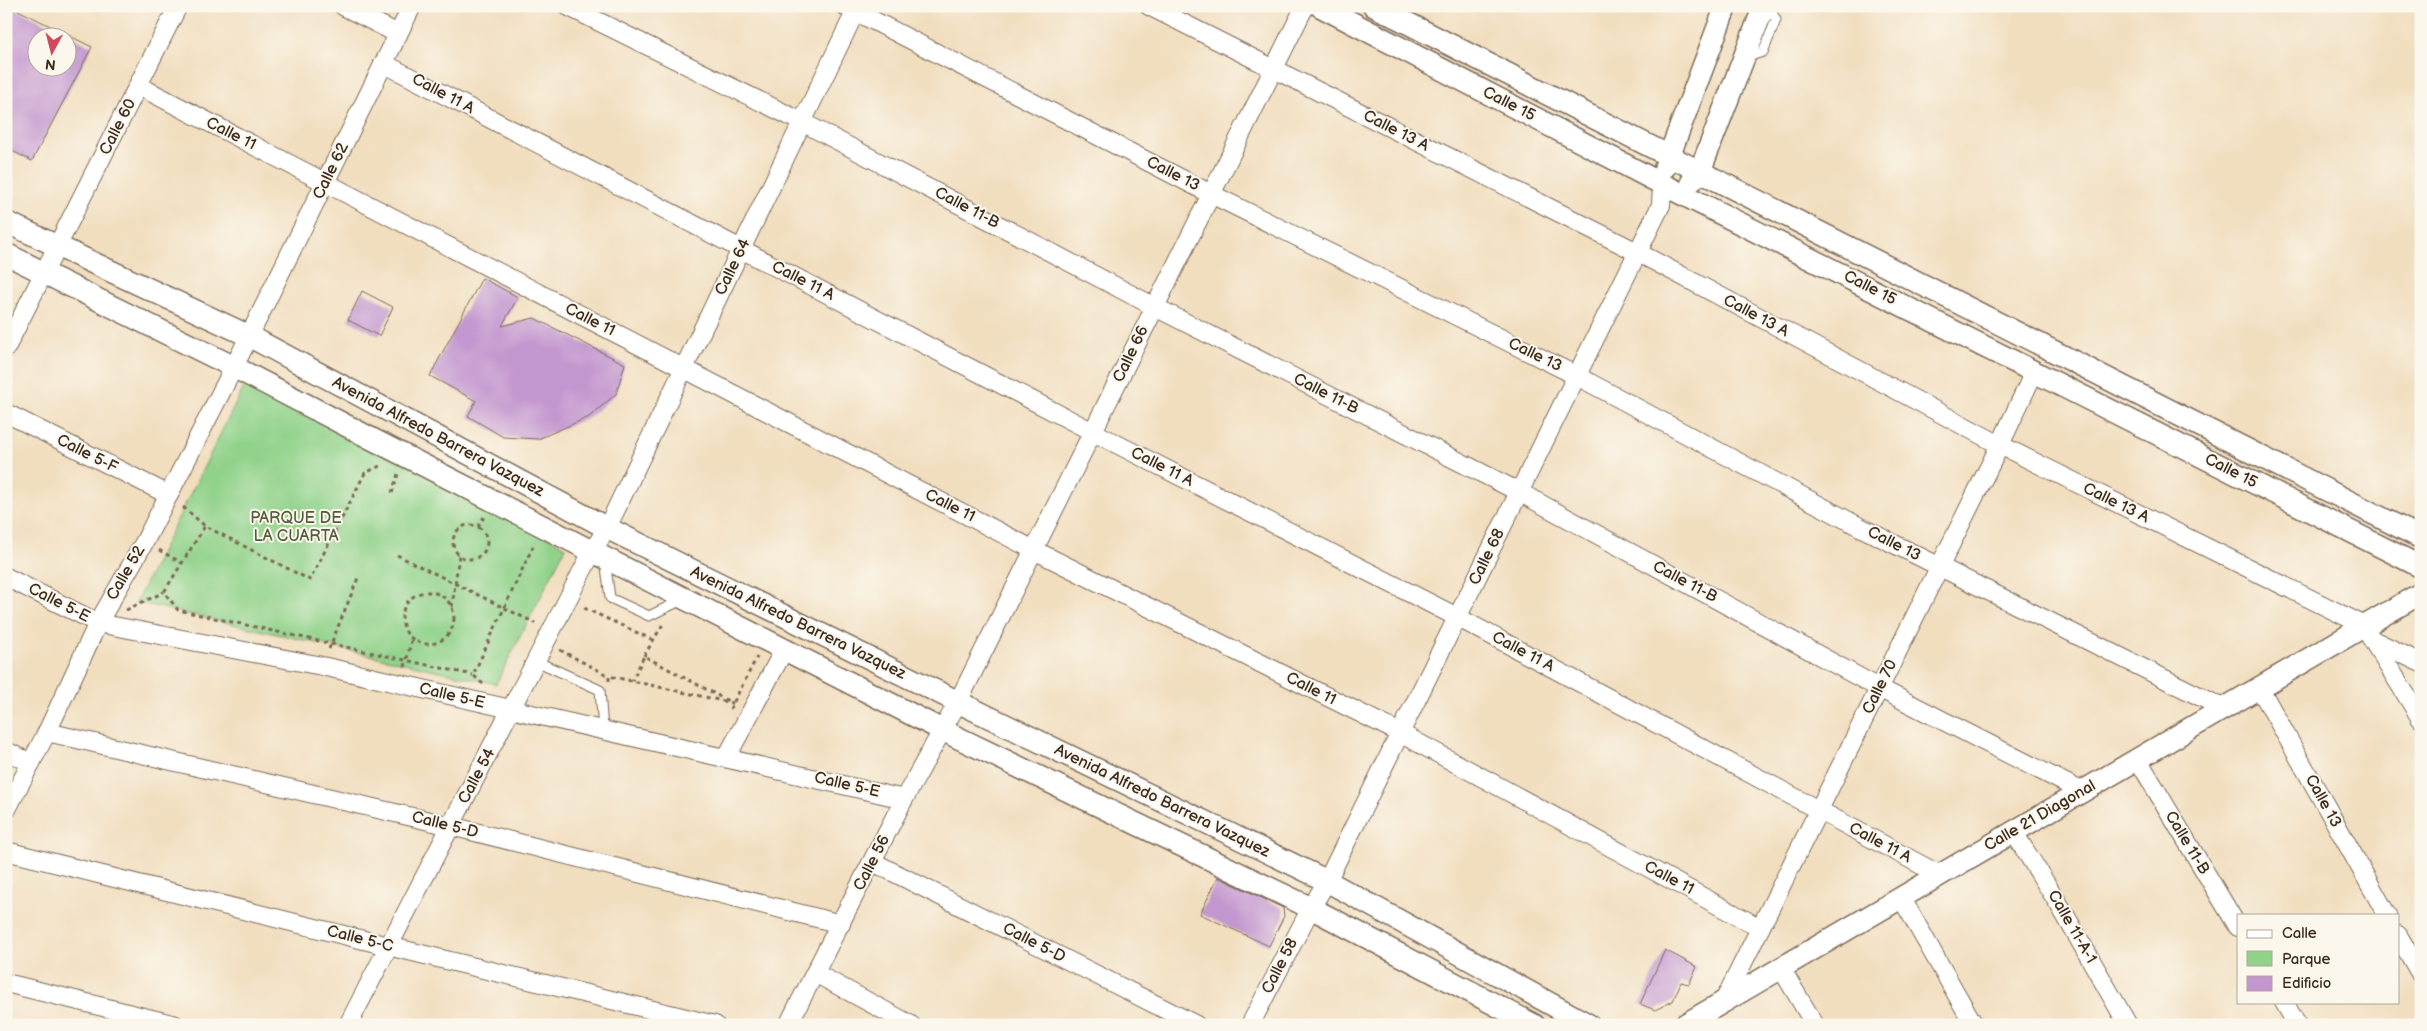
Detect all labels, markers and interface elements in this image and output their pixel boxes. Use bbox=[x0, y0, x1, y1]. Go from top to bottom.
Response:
north arrow bbox=[28, 28, 78, 78]
text: N bbox=[44, 55, 57, 73]
street label: Calle 11 A bbox=[409, 70, 478, 118]
street label: Calle 15 bbox=[1479, 83, 1539, 125]
street label: Calle 60 bbox=[96, 96, 140, 158]
street label: Calle 13 A bbox=[1360, 106, 1432, 156]
street label: Calle 11 bbox=[203, 113, 259, 155]
street label: Calle 62 bbox=[309, 139, 353, 202]
street label: Calle 13 bbox=[1143, 153, 1203, 196]
street label: Calle 11-B bbox=[931, 183, 1003, 233]
street label: Calle 64 bbox=[711, 235, 755, 298]
street label: Calle 11 A bbox=[769, 257, 838, 305]
street label: Calle 15 bbox=[1840, 267, 1900, 309]
street label: Calle 13 A bbox=[1720, 291, 1792, 341]
street label: Calle 11 bbox=[562, 299, 618, 341]
street label: Calle 66 bbox=[1109, 322, 1153, 386]
street label: Calle 13 bbox=[1505, 334, 1565, 376]
street label: Calle 11-B bbox=[1290, 370, 1362, 418]
street label: Avenida Alfredo Barrera Vazquez bbox=[329, 373, 547, 501]
street label: Calle 5-F bbox=[53, 431, 121, 478]
street label: Calle 11 A bbox=[1128, 443, 1197, 491]
street label: Calle 15 bbox=[2201, 450, 2261, 492]
street label: Calle 13 A bbox=[2080, 479, 2152, 527]
street label: Calle 11 bbox=[922, 485, 978, 527]
park label: PARQUE DE LA CUARTA bbox=[250, 509, 342, 546]
street label: Calle 13 bbox=[1864, 523, 1924, 566]
street label: Calle 68 bbox=[1465, 526, 1509, 588]
street label: Calle 52 bbox=[103, 542, 149, 604]
street label: Calle 11-B bbox=[1649, 557, 1721, 607]
street label: Avenida Alfredo Barrera Vazquez bbox=[687, 562, 909, 684]
street label: Calle 5-E bbox=[25, 579, 93, 627]
street label: Calle 11 A bbox=[1489, 628, 1558, 676]
street label: Calle 70 bbox=[1859, 657, 1901, 717]
street label: Calle 11 bbox=[1283, 668, 1339, 710]
street label: Calle 5-E bbox=[417, 679, 487, 713]
street label: Avenida Alfredo Barrera Vazquez bbox=[1051, 740, 1273, 862]
street label: Calle 54 bbox=[454, 745, 500, 807]
street label: Calle 5-E bbox=[812, 768, 882, 802]
street label: Calle 13 bbox=[2301, 771, 2345, 831]
street label: Calle 21 Diagonal bbox=[1981, 776, 2099, 856]
street label: Calle 5-D bbox=[410, 808, 480, 842]
street label: Calle 11-B bbox=[2161, 808, 2213, 878]
street label: Calle 11 A bbox=[1846, 819, 1915, 867]
street label: Calle 56 bbox=[850, 832, 894, 894]
street label: Calle 11 bbox=[1641, 857, 1697, 899]
street label: Calle 11-A-1 bbox=[2043, 887, 2101, 967]
legend bbox=[2237, 914, 2400, 1004]
street label: Calle 5-D bbox=[999, 919, 1069, 967]
street label: Calle 5-C bbox=[325, 922, 395, 956]
text: Calle bbox=[2282, 924, 2317, 943]
street label: Calle 58 bbox=[1258, 935, 1302, 997]
text: Parque bbox=[2282, 950, 2331, 969]
text: Edificio bbox=[2282, 974, 2331, 993]

